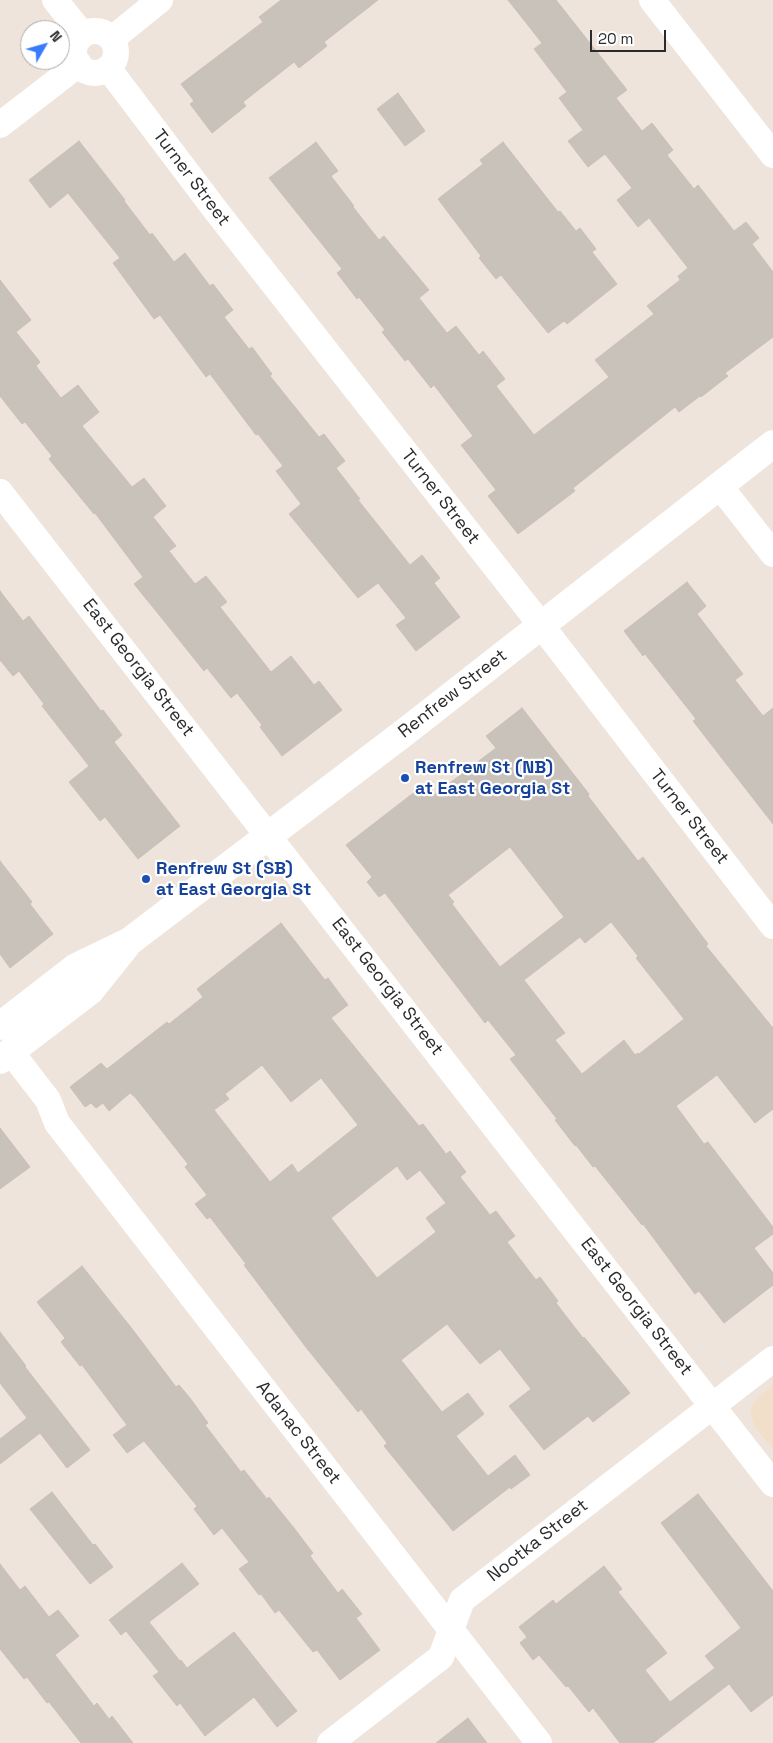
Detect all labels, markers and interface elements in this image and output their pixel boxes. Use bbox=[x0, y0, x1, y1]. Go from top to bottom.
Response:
north arrow bbox=[20, 20, 70, 70]
scale bar bbox=[593, 20, 669, 52]
text: N bbox=[46, 27, 66, 46]
text: 20 m bbox=[598, 29, 633, 48]
street label: Turner Street bbox=[148, 126, 234, 230]
street label: Turner Street bbox=[396, 445, 484, 549]
street label: East Georgia Street bbox=[78, 595, 198, 741]
street label: Renfrew Street bbox=[394, 645, 512, 743]
place label: Renfrew St (NB) at East Georgia St bbox=[415, 757, 570, 800]
street label: Turner Street bbox=[645, 765, 733, 869]
marker: Renfrew St (NB) at East Georgia St bbox=[399, 772, 411, 784]
place label: Renfrew St (SB) at East Georgia St bbox=[156, 858, 311, 901]
marker: Renfrew St (SB) at East Georgia St bbox=[140, 873, 152, 885]
street label: East Georgia Street bbox=[327, 914, 447, 1060]
street label: East Georgia Street bbox=[576, 1234, 696, 1380]
street label: Adanac Street bbox=[251, 1377, 345, 1489]
street label: Nootka Street bbox=[483, 1495, 593, 1587]

